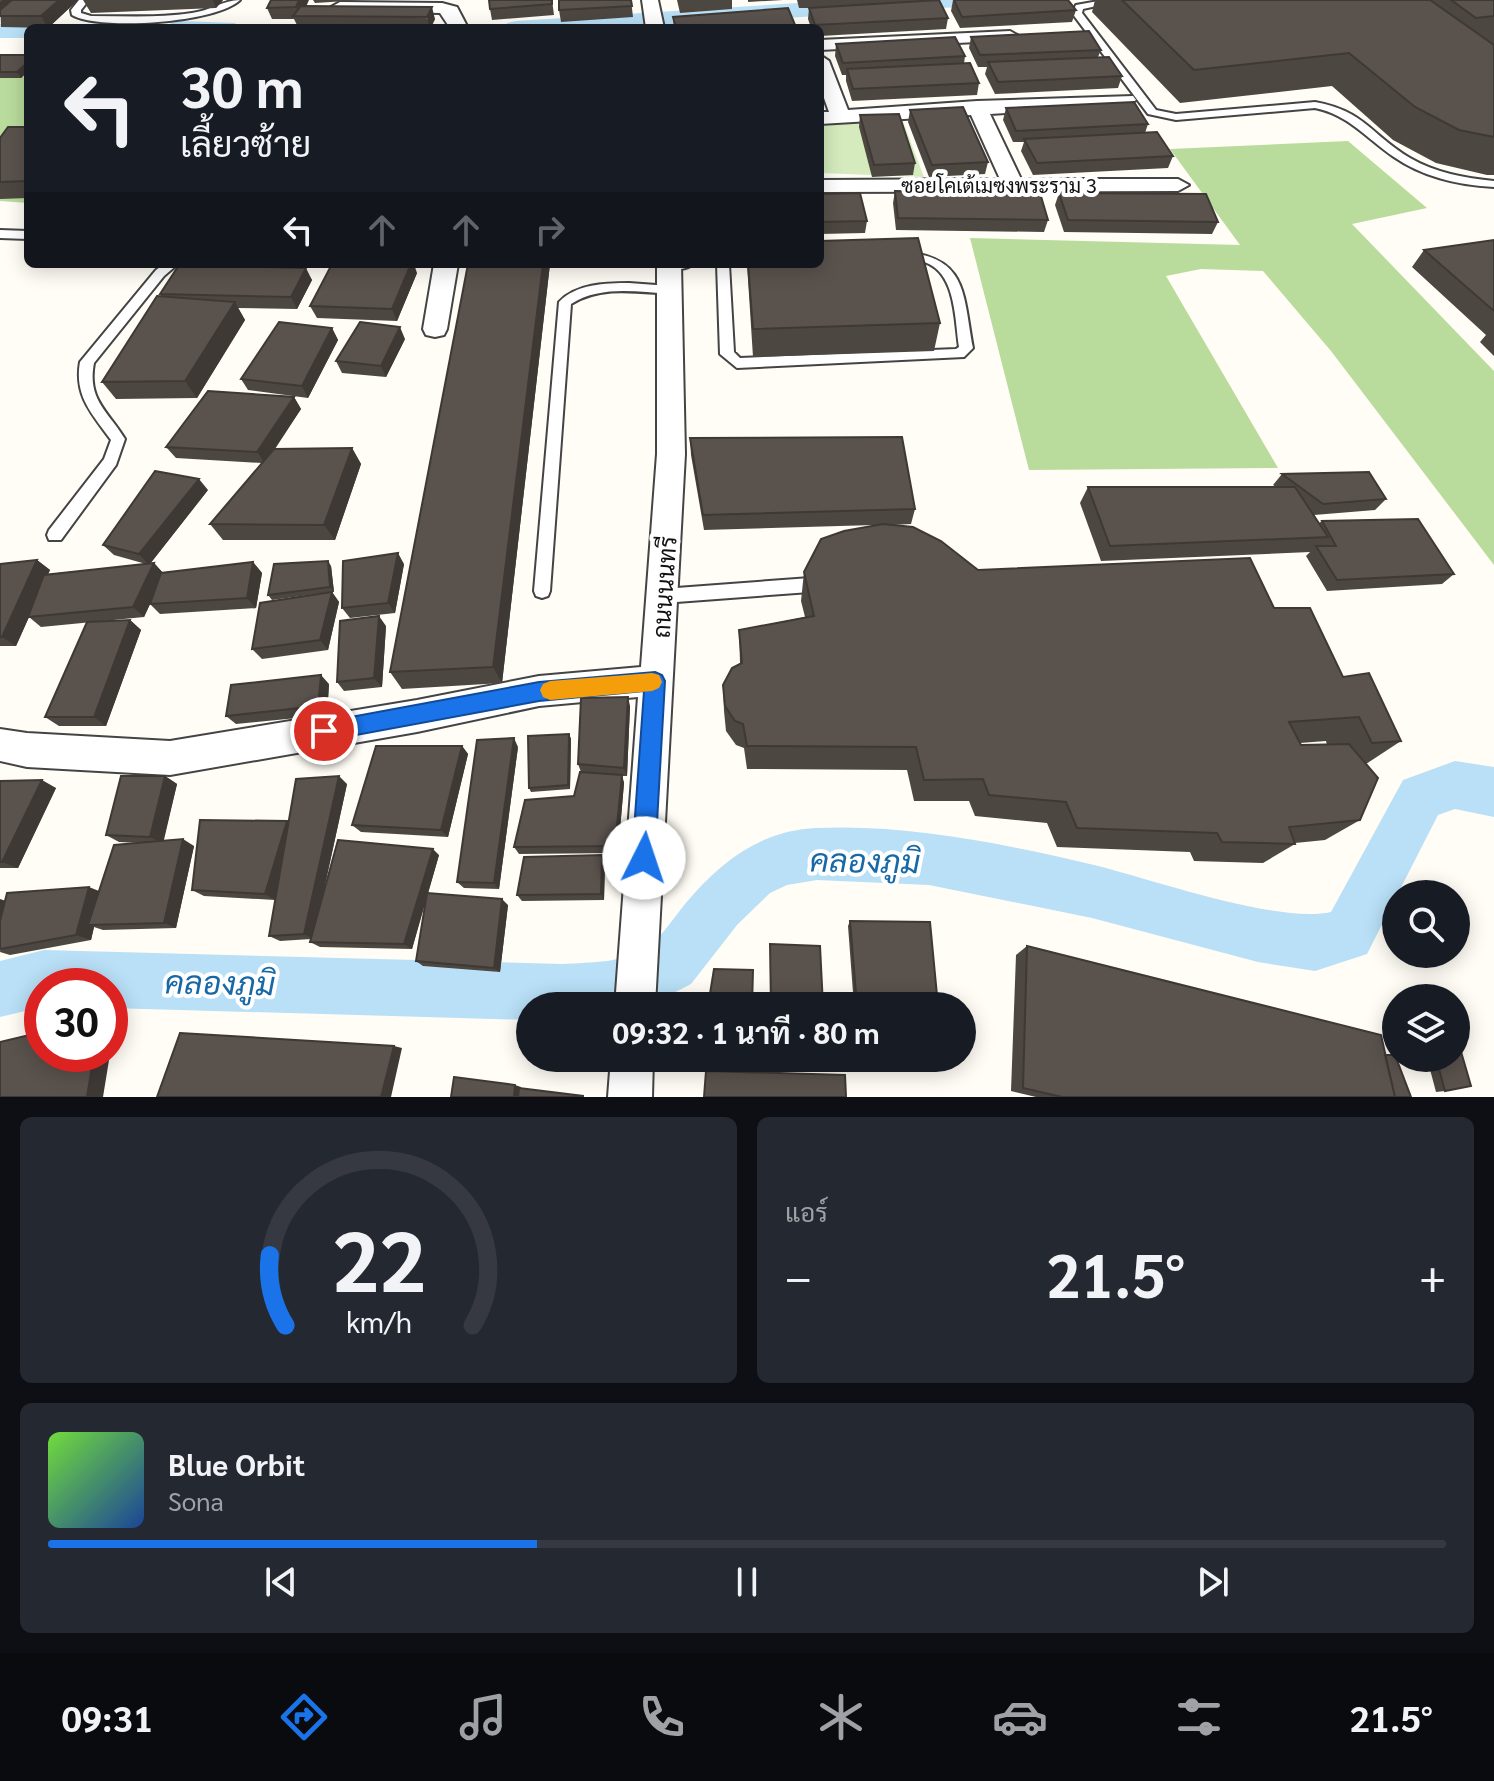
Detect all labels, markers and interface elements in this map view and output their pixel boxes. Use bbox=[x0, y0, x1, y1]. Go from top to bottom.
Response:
text: 30 m bbox=[180, 48, 304, 121]
icon: left bbox=[48, 56, 152, 160]
text: เลี้ยวซ้าย bbox=[180, 119, 311, 165]
street label: ซอยโคเต้เมซงพระราม 3 bbox=[901, 172, 1097, 198]
icon: left bbox=[276, 208, 320, 252]
icon: ahead bbox=[360, 208, 404, 252]
icon: ahead bbox=[444, 208, 488, 252]
icon: right bbox=[528, 208, 572, 252]
street label: ถนนนนทรี bbox=[643, 535, 683, 639]
pin bbox=[290, 697, 358, 765]
icon: arrive bbox=[302, 709, 346, 753]
position arrow bbox=[602, 816, 686, 900]
water label: คลองภูมิ bbox=[809, 838, 922, 884]
map controls bbox=[1382, 880, 1470, 1072]
button: search bbox=[1382, 880, 1470, 968]
water label: คลองภูมิ bbox=[164, 960, 277, 1006]
speed limit sign: 30 bbox=[24, 968, 128, 1072]
button: layers bbox=[1382, 984, 1470, 1072]
text: 09:32 · 1 นาที · 80 m bbox=[612, 1012, 880, 1051]
text: แอร์ bbox=[785, 1194, 828, 1228]
text: 22 bbox=[331, 1203, 426, 1311]
text: 21.5° bbox=[1046, 1234, 1185, 1312]
text: − bbox=[785, 1245, 812, 1302]
text: + bbox=[1419, 1245, 1446, 1302]
text: km/h bbox=[346, 1302, 411, 1340]
text: Blue Orbit bbox=[168, 1444, 305, 1483]
text: Sona bbox=[168, 1483, 224, 1517]
icon: previous bbox=[259, 1560, 303, 1604]
icon: pause bbox=[725, 1560, 769, 1604]
icon: next bbox=[1191, 1560, 1235, 1604]
icon: directions bbox=[276, 1689, 332, 1745]
icon: music bbox=[455, 1689, 511, 1745]
icon: phone bbox=[634, 1689, 690, 1745]
icon: climate bbox=[813, 1689, 869, 1745]
icon: car bbox=[992, 1689, 1048, 1745]
icon: filters bbox=[1171, 1689, 1227, 1745]
text: 09:31 bbox=[61, 1694, 153, 1740]
text: 21.5° bbox=[1349, 1694, 1433, 1740]

